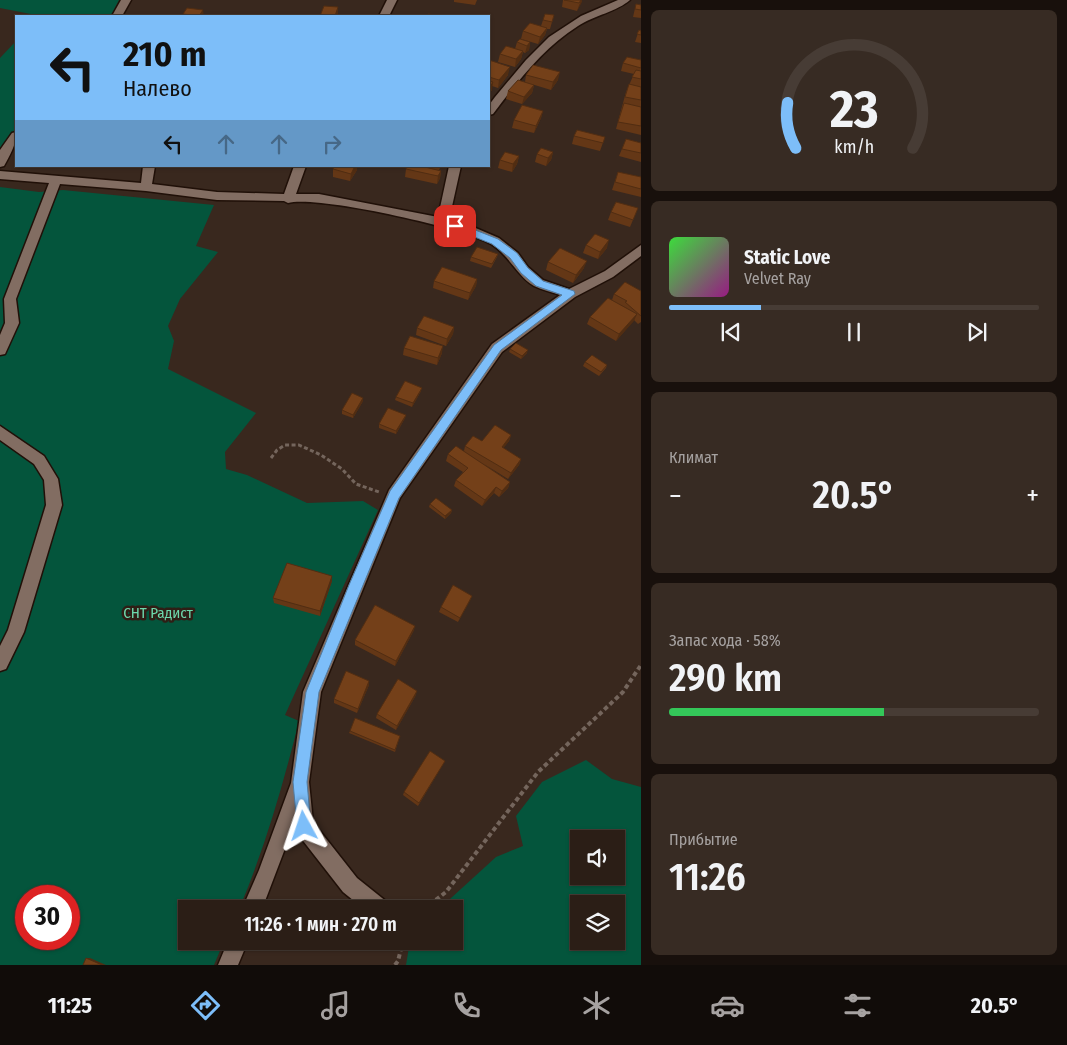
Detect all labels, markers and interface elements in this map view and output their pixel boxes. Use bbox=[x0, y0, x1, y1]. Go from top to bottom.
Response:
text: 210 m bbox=[123, 33, 207, 75]
icon: left bbox=[40, 35, 105, 100]
text: Налево bbox=[123, 75, 192, 102]
text: 23 bbox=[829, 78, 878, 141]
icon: left bbox=[159, 130, 187, 158]
icon: ahead bbox=[212, 130, 240, 158]
icon: ahead bbox=[265, 130, 293, 158]
icon: right bbox=[318, 130, 346, 158]
text: km/h bbox=[834, 136, 874, 158]
pin bbox=[434, 205, 476, 247]
icon: arrive bbox=[441, 212, 469, 240]
text: Static Love bbox=[744, 246, 831, 269]
text: Velvet Ray bbox=[744, 269, 811, 288]
icon: previous bbox=[717, 318, 745, 346]
icon: pause bbox=[840, 318, 868, 346]
icon: next bbox=[963, 318, 991, 346]
text: Климат bbox=[669, 448, 718, 467]
text: 20.5° bbox=[813, 472, 895, 518]
text: − bbox=[669, 479, 682, 512]
text: + bbox=[1026, 479, 1039, 512]
park label: СНТ Радист bbox=[123, 604, 194, 622]
text: Запас хода · 58% bbox=[669, 631, 781, 650]
text: 290 km bbox=[669, 655, 782, 701]
position arrow bbox=[277, 799, 329, 851]
map controls bbox=[570, 830, 625, 950]
button: sound bbox=[570, 830, 625, 885]
text: Прибытие bbox=[669, 830, 738, 849]
text: 11:26 bbox=[669, 854, 746, 900]
speed limit sign: 30 bbox=[15, 885, 80, 950]
button: layers bbox=[570, 895, 625, 950]
text: 11:26 · 1 мин · 270 m bbox=[244, 913, 397, 936]
icon: directions bbox=[188, 988, 223, 1023]
icon: music bbox=[318, 988, 353, 1023]
icon: phone bbox=[449, 988, 484, 1023]
icon: climate bbox=[579, 988, 614, 1023]
icon: car bbox=[710, 988, 745, 1023]
icon: filters bbox=[840, 988, 875, 1023]
text: 11:25 bbox=[48, 992, 92, 1019]
text: 20.5° bbox=[971, 992, 1019, 1019]

